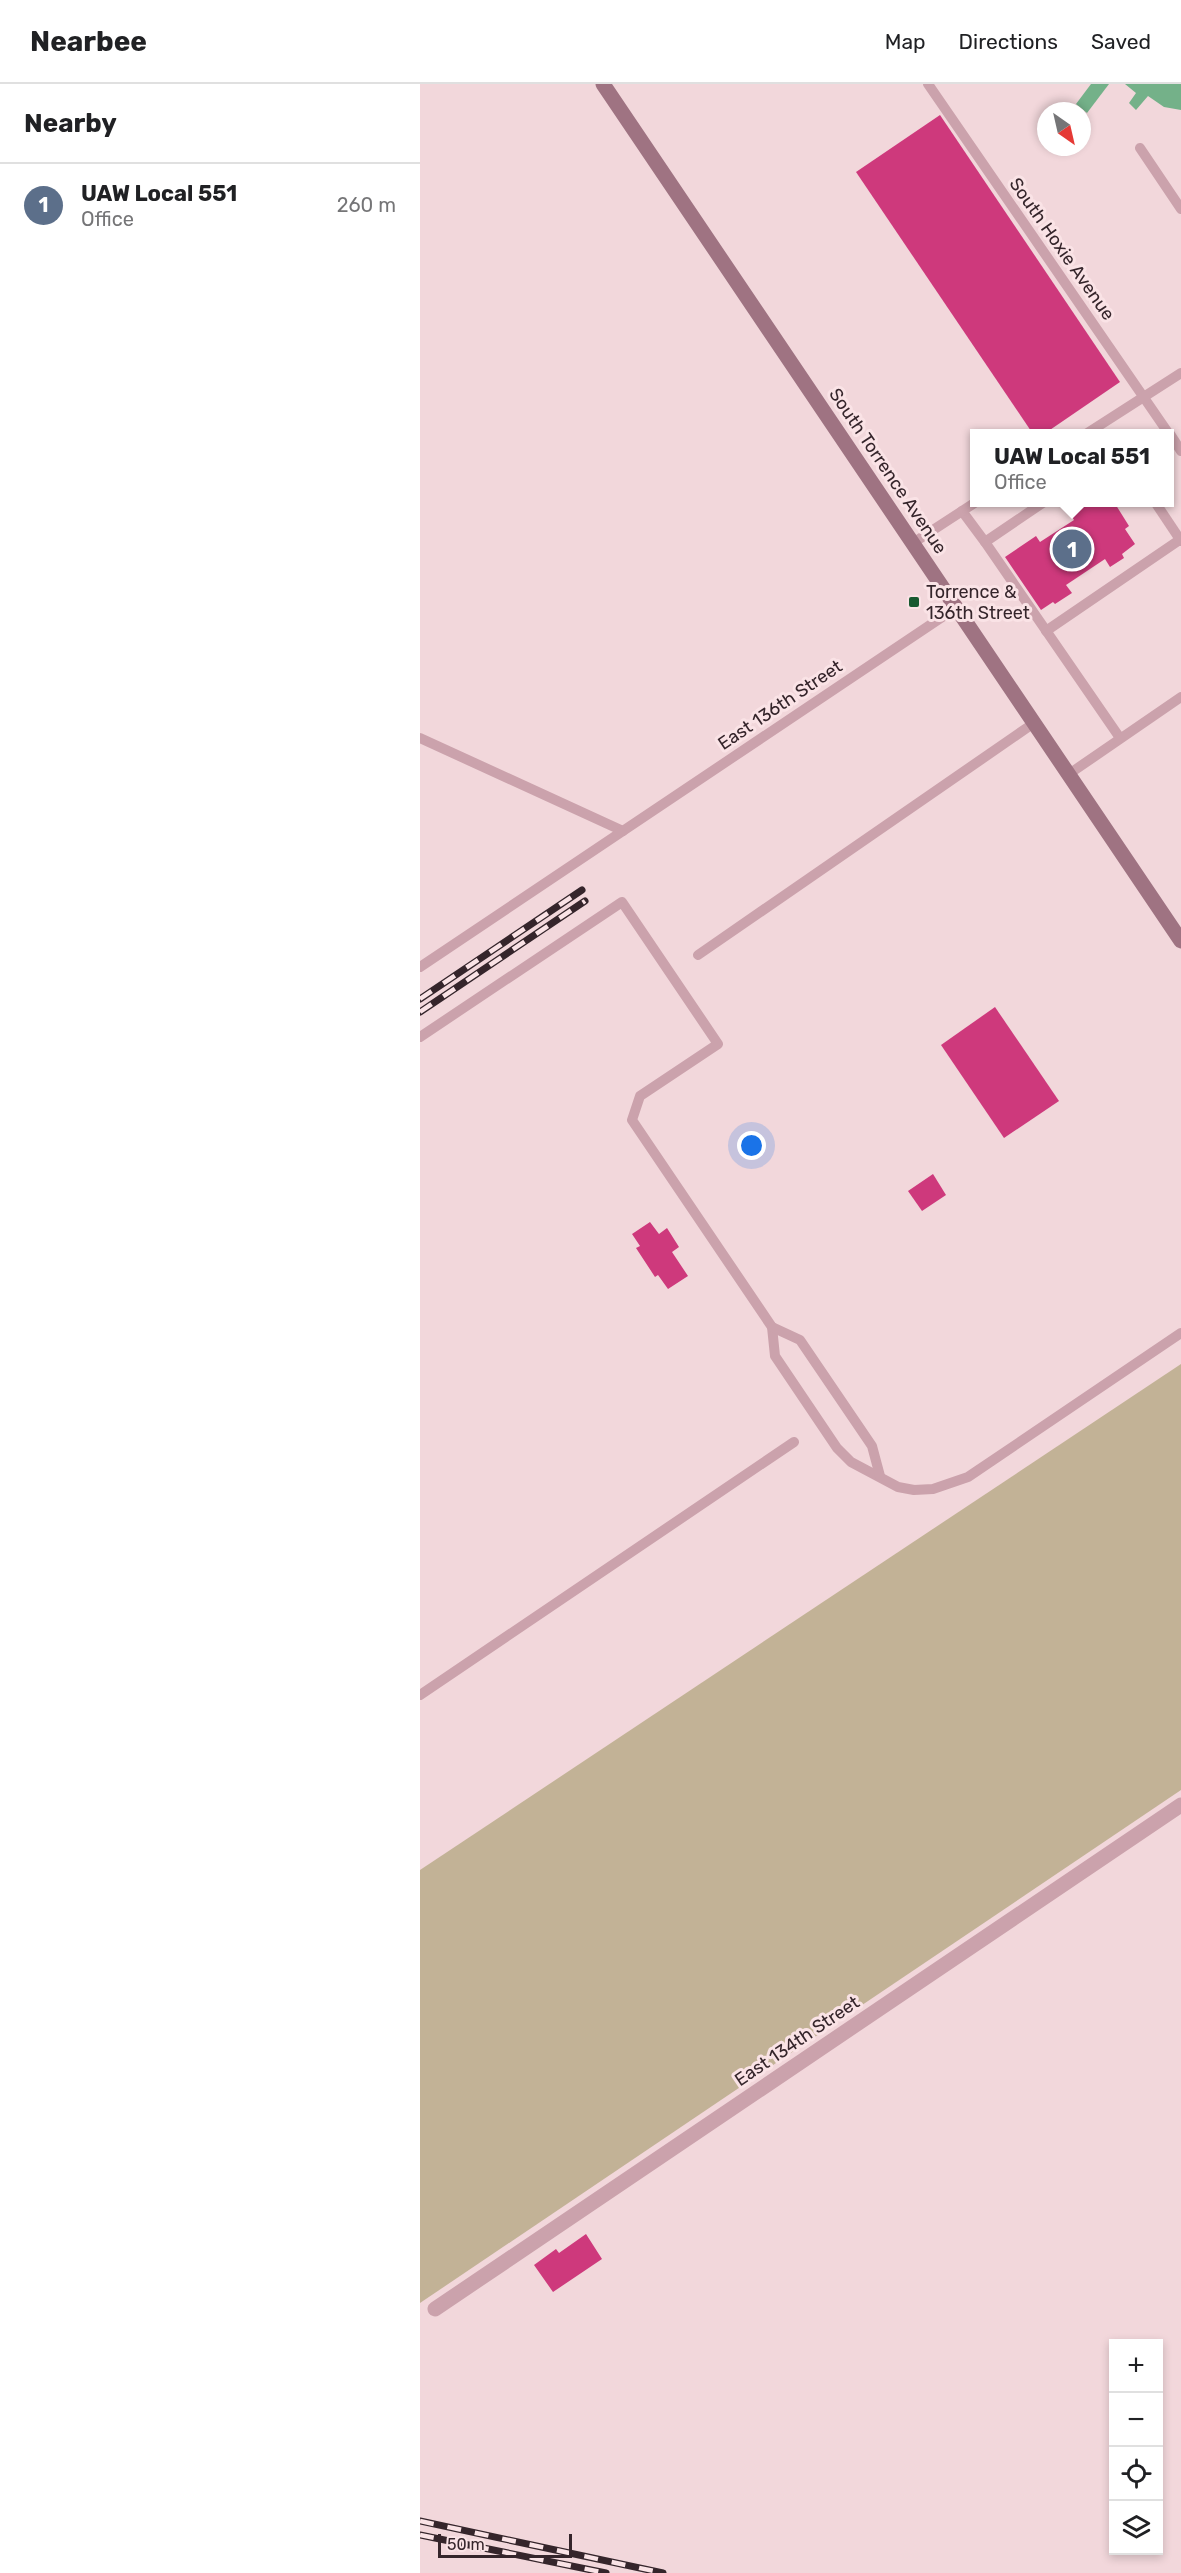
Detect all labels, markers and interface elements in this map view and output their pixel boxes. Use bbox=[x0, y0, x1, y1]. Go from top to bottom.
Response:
text: Nearbee bbox=[30, 25, 147, 58]
text: Map bbox=[885, 29, 926, 54]
text: Directions bbox=[959, 29, 1058, 54]
text: Saved bbox=[1091, 29, 1151, 54]
north arrow bbox=[1037, 102, 1091, 156]
text: Nearby bbox=[24, 108, 117, 139]
street label: South Hoxie Avenue bbox=[1005, 174, 1119, 324]
text: UAW Local 551 bbox=[81, 180, 237, 207]
text: 1 bbox=[39, 193, 48, 217]
text: 260 m bbox=[337, 193, 396, 217]
text: Office bbox=[81, 207, 134, 231]
street label: South Torrence Avenue bbox=[824, 384, 952, 558]
popup bbox=[970, 429, 1174, 507]
text: UAW Local 551 bbox=[994, 443, 1150, 470]
text: Office bbox=[994, 470, 1047, 494]
pin: 1 bbox=[1052, 526, 1092, 572]
place label: Torrence & 136th Street bbox=[926, 581, 1030, 624]
marker: Torrence & 136th Street bbox=[907, 595, 921, 609]
street label: East 136th Street bbox=[714, 655, 846, 755]
your location bbox=[737, 1131, 766, 1160]
street label: East 134th Street bbox=[730, 1991, 864, 2091]
map controls bbox=[1109, 2339, 1163, 2555]
button: + bbox=[1109, 2339, 1163, 2393]
button: − bbox=[1109, 2393, 1163, 2447]
button: locate bbox=[1109, 2447, 1163, 2501]
button: layers bbox=[1109, 2501, 1163, 2555]
scale bar bbox=[438, 2531, 572, 2558]
text: 50 m bbox=[447, 2535, 485, 2554]

